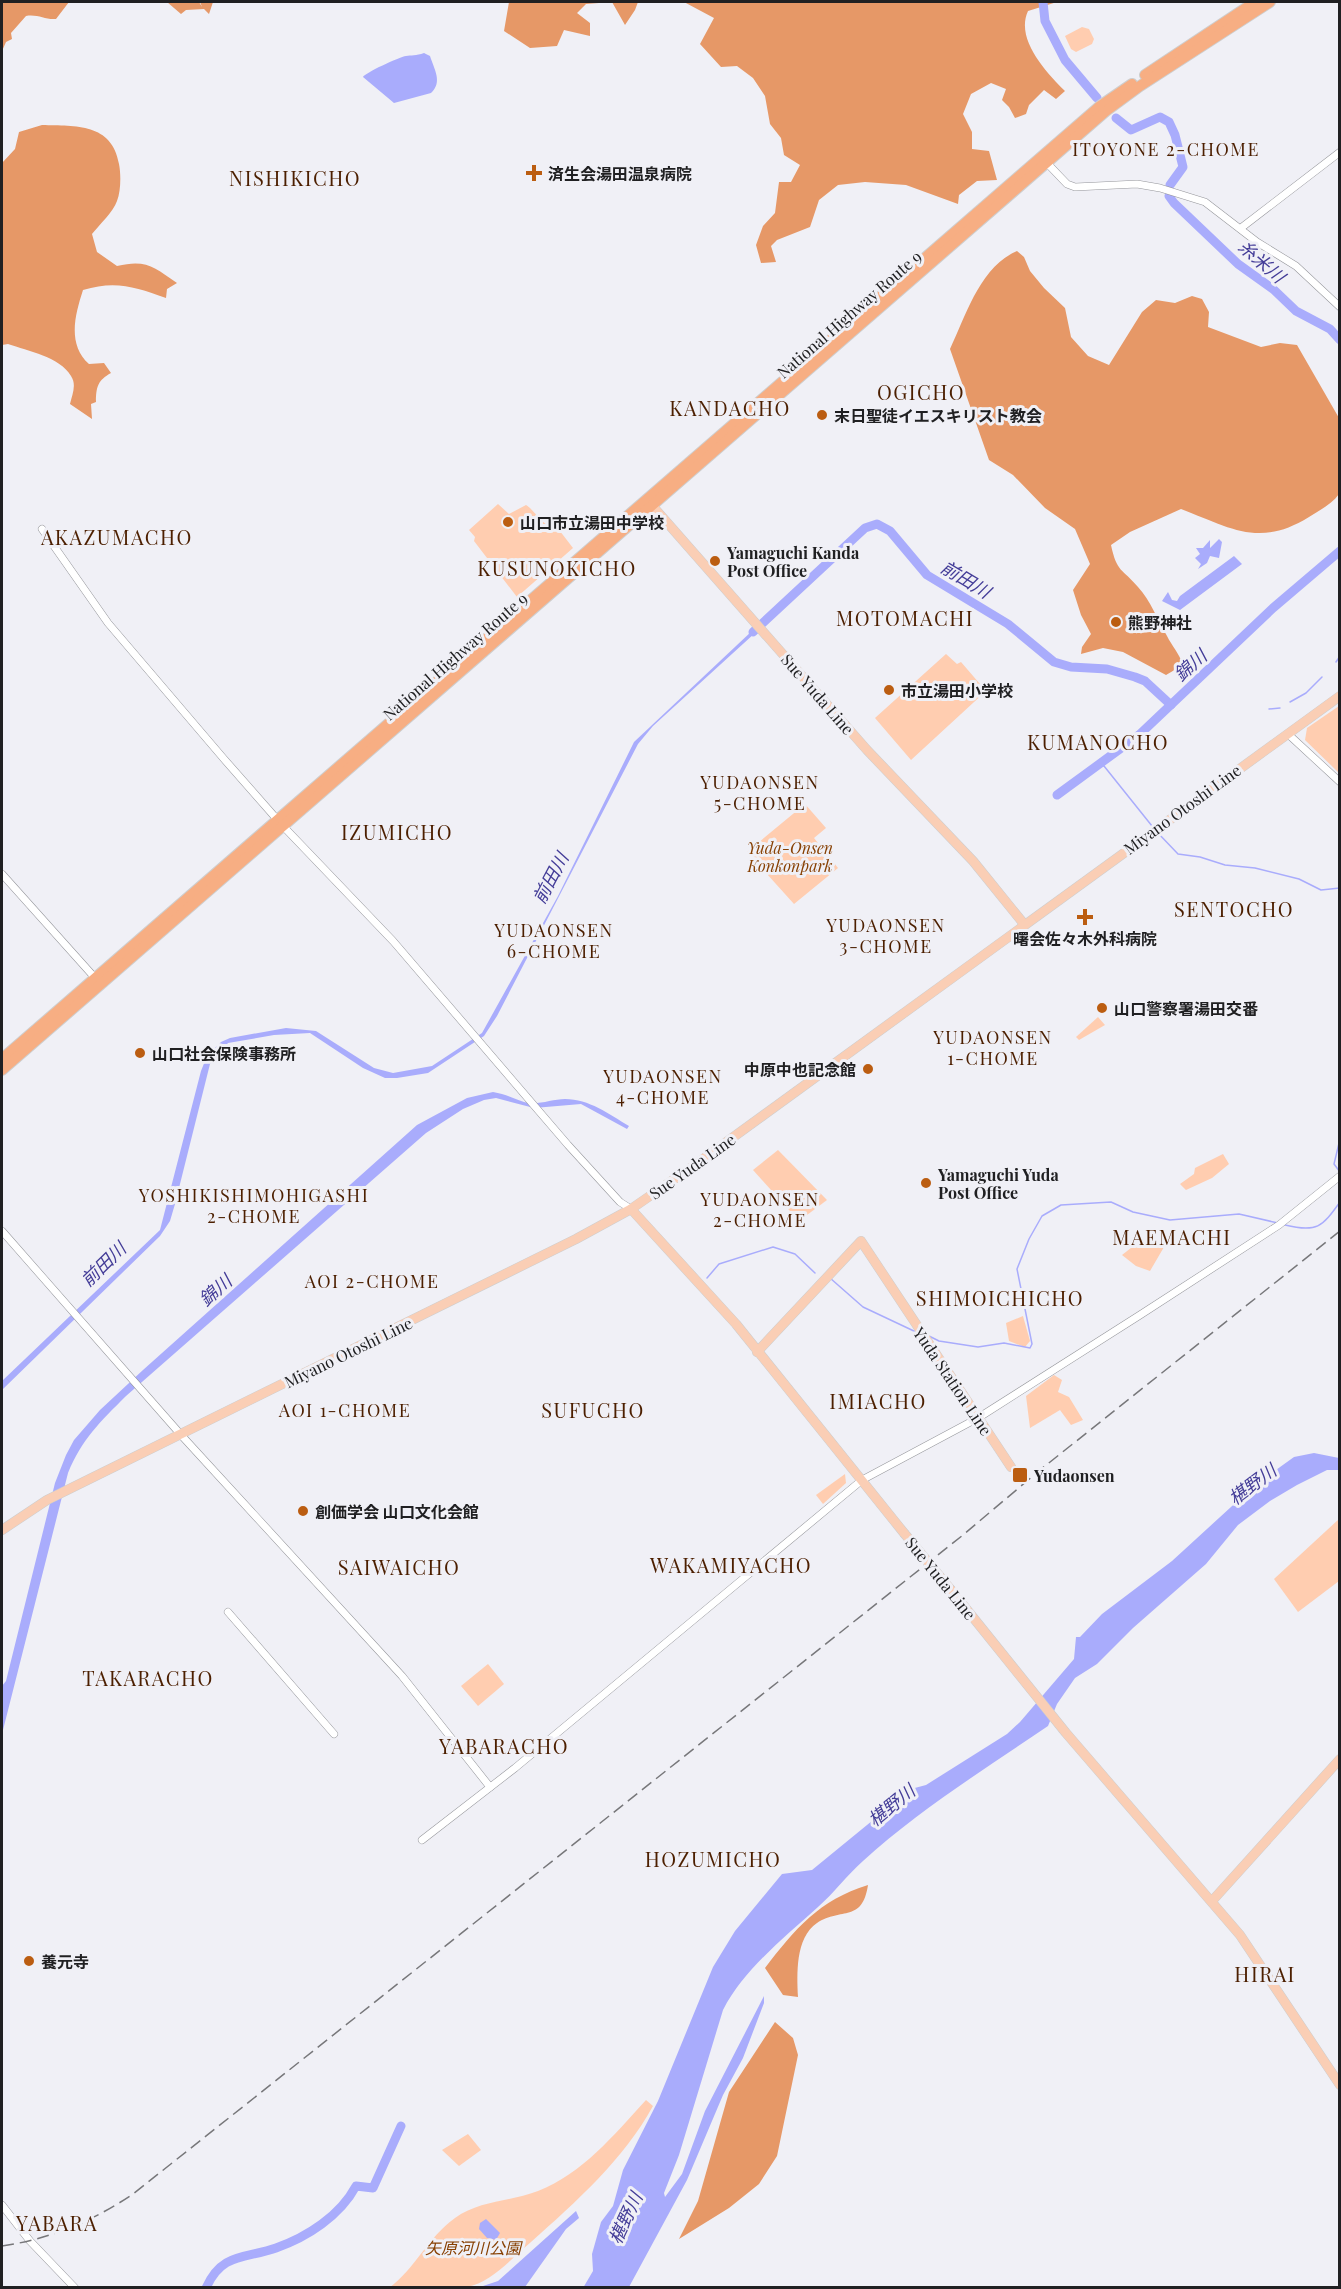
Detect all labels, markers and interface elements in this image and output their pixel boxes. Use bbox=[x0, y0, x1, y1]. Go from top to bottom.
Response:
district label: ITOYONE 2-CHOME bbox=[1072, 137, 1260, 161]
place label: 済生会湯田温泉病院 bbox=[548, 163, 692, 184]
district label: NISHIKICHO bbox=[229, 164, 361, 191]
marker: 済生会湯田温泉病院 bbox=[525, 164, 543, 182]
water label: 糸米川 bbox=[1234, 234, 1292, 289]
street label: National Highway Route 9 bbox=[772, 245, 926, 383]
district label: OGICHO bbox=[877, 378, 965, 405]
district label: KANDACHO bbox=[669, 394, 791, 421]
place label: 末日聖徒イエスキリスト教会 bbox=[834, 405, 1042, 426]
marker: 末日聖徒イエスキリスト教会 bbox=[815, 408, 829, 422]
place label: 山口市立湯田中学校 bbox=[520, 512, 664, 533]
marker: 山口市立湯田中学校 bbox=[501, 515, 515, 529]
district label: AKAZUMACHO bbox=[40, 523, 193, 550]
place label: Yamaguchi Kanda Post Office bbox=[726, 542, 860, 581]
district label: KUSUNOKICHO bbox=[477, 554, 637, 581]
marker: Yamaguchi Kanda Post Office bbox=[708, 554, 722, 568]
water label: 前田川 bbox=[937, 555, 997, 604]
street label: National Highway Route 9 bbox=[378, 587, 532, 725]
district label: MOTOMACHI bbox=[836, 604, 974, 631]
place label: 熊野神社 bbox=[1128, 612, 1192, 633]
marker: 熊野神社 bbox=[1109, 615, 1123, 629]
water label: 錦川 bbox=[1169, 643, 1213, 686]
street label: Sue Yuda Line bbox=[777, 649, 859, 739]
place label: 市立湯田小学校 bbox=[901, 680, 1013, 701]
marker: 市立湯田小学校 bbox=[882, 683, 896, 697]
district label: KUMANOCHO bbox=[1027, 728, 1169, 755]
street label: Miyano Otoshi Line bbox=[1119, 759, 1245, 859]
district label: YUDAONSEN 5-CHOME bbox=[699, 770, 820, 815]
district label: IZUMICHO bbox=[341, 818, 453, 845]
park label: Yuda-Onsen Konkonpark bbox=[746, 837, 833, 876]
water label: 前田川 bbox=[527, 847, 574, 907]
district label: SENTOCHO bbox=[1174, 895, 1294, 922]
marker: 曙会佐々木外科病院 bbox=[1076, 908, 1094, 926]
district label: YUDAONSEN 3-CHOME bbox=[825, 913, 946, 958]
district label: YUDAONSEN 6-CHOME bbox=[493, 918, 614, 963]
place label: 曙会佐々木外科病院 bbox=[1013, 928, 1157, 949]
place label: 山口警察署湯田交番 bbox=[1114, 998, 1258, 1019]
marker: 山口警察署湯田交番 bbox=[1095, 1001, 1109, 1015]
district label: YUDAONSEN 1-CHOME bbox=[932, 1025, 1053, 1070]
place label: 山口社会保険事務所 bbox=[152, 1043, 296, 1064]
marker: 山口社会保険事務所 bbox=[133, 1046, 147, 1060]
place label: 中原中也記念館 bbox=[744, 1059, 856, 1080]
marker: 中原中也記念館 bbox=[861, 1062, 875, 1076]
district label: YUDAONSEN 4-CHOME bbox=[602, 1064, 723, 1109]
street label: Sue Yuda Line bbox=[645, 1129, 739, 1203]
place label: Yamaguchi Yuda Post Office bbox=[937, 1164, 1059, 1203]
marker: Yamaguchi Yuda Post Office bbox=[919, 1176, 933, 1190]
district label: YOSHIKISHIMOHIGASHI 2-CHOME bbox=[138, 1183, 369, 1228]
district label: YUDAONSEN 2-CHOME bbox=[699, 1187, 820, 1232]
district label: MAEMACHI bbox=[1112, 1223, 1232, 1250]
water label: 前田川 bbox=[75, 1235, 132, 1291]
water label: 錦川 bbox=[194, 1268, 238, 1311]
district label: AOI 2-CHOME bbox=[304, 1269, 439, 1293]
district label: SHIMOICHICHO bbox=[916, 1284, 1084, 1311]
street label: Miyano Otoshi Line bbox=[280, 1312, 416, 1392]
street label: Yuda Station Line bbox=[908, 1322, 997, 1439]
district label: IMIACHO bbox=[829, 1387, 927, 1414]
district label: SUFUCHO bbox=[541, 1396, 645, 1423]
district label: AOI 1-CHOME bbox=[278, 1398, 411, 1422]
water label: 椹野川 bbox=[1223, 1457, 1282, 1510]
place label: Yudaonsen bbox=[1033, 1465, 1115, 1486]
marker: Yudaonsen bbox=[1011, 1466, 1029, 1484]
place label: 創価学会 山口文化会館 bbox=[315, 1501, 479, 1522]
marker: 創価学会 山口文化会館 bbox=[296, 1504, 310, 1518]
street label: Sue Yuda Line bbox=[901, 1532, 981, 1624]
district label: WAKAMIYACHO bbox=[649, 1551, 812, 1578]
district label: SAIWAICHO bbox=[338, 1553, 460, 1580]
district label: TAKARACHO bbox=[82, 1664, 214, 1691]
district label: YABARACHO bbox=[438, 1732, 569, 1759]
water label: 椹野川 bbox=[862, 1777, 921, 1831]
district label: HOZUMICHO bbox=[645, 1845, 781, 1872]
place label: 養元寺 bbox=[41, 1951, 89, 1972]
marker: 養元寺 bbox=[22, 1954, 36, 1968]
district label: HIRAI bbox=[1234, 1960, 1296, 1987]
water label: 椹野川 bbox=[603, 2187, 648, 2248]
district label: YABARA bbox=[15, 2209, 98, 2236]
park label: 矢原河川公園 bbox=[425, 2237, 523, 2258]

